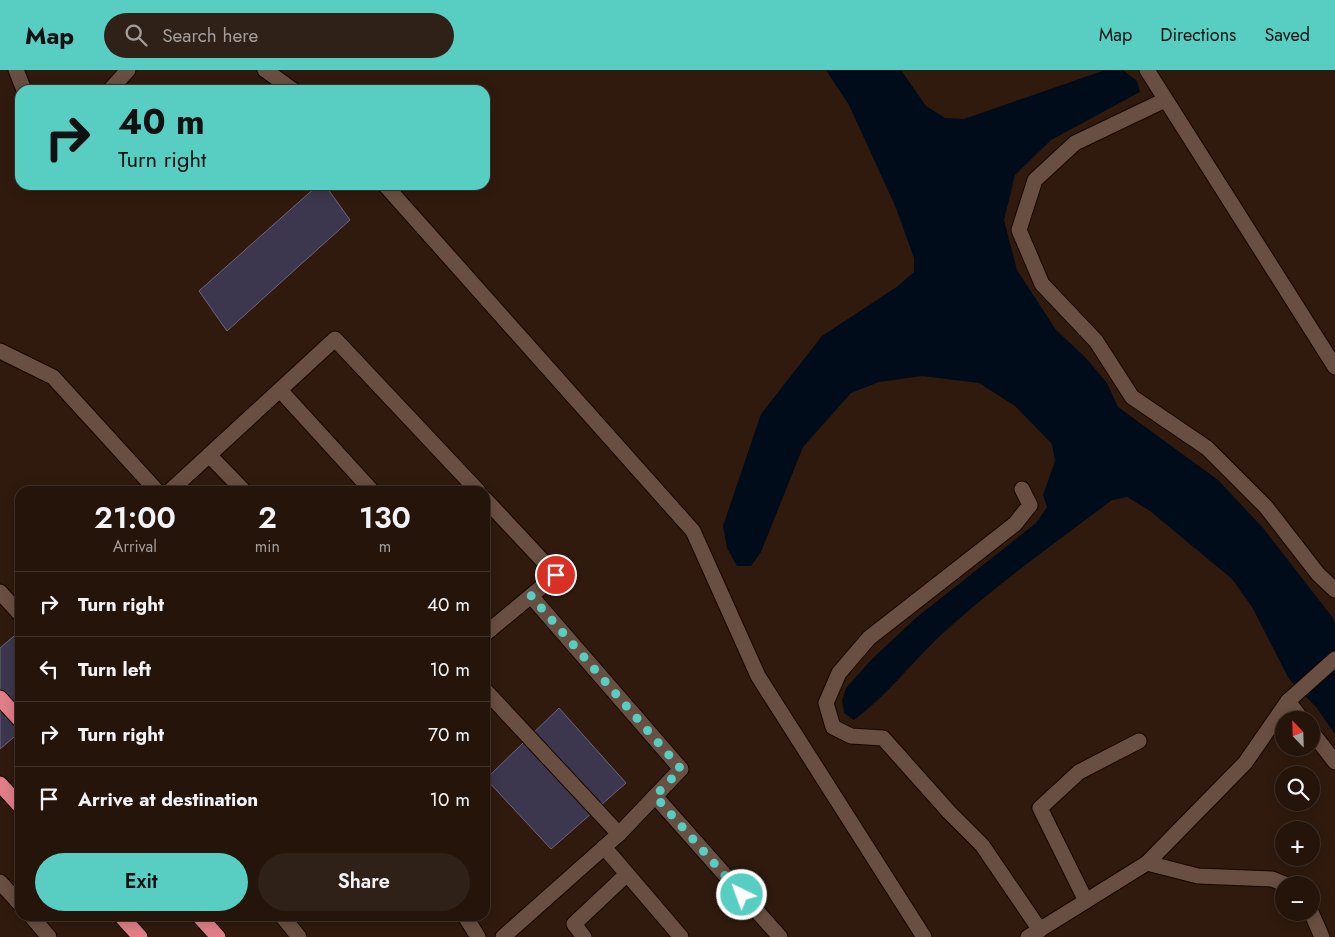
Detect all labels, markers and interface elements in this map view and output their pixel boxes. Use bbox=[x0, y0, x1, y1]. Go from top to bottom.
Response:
search box bbox=[104, 13, 454, 58]
text: Map bbox=[25, 18, 74, 53]
icon: search bbox=[122, 21, 150, 49]
text: Search here bbox=[162, 22, 258, 49]
text: Map bbox=[1099, 22, 1132, 48]
text: Directions bbox=[1160, 22, 1236, 48]
text: Saved bbox=[1264, 22, 1310, 48]
text: 40 m bbox=[118, 97, 205, 147]
icon: right bbox=[35, 105, 100, 170]
text: Turn right bbox=[118, 143, 206, 175]
text: 21:00 bbox=[94, 496, 176, 539]
text: 2 bbox=[258, 496, 277, 539]
text: 130 bbox=[359, 496, 411, 539]
text: Arrival bbox=[113, 535, 157, 558]
text: min bbox=[255, 535, 280, 558]
text: m bbox=[379, 535, 391, 558]
pin bbox=[535, 554, 577, 596]
icon: arrive bbox=[542, 561, 570, 589]
icon: right bbox=[35, 590, 63, 618]
text: Turn right bbox=[78, 591, 164, 618]
text: 40 m bbox=[427, 591, 470, 618]
icon: left bbox=[35, 655, 63, 683]
text: Turn left bbox=[78, 656, 151, 683]
text: 10 m bbox=[430, 656, 470, 683]
north arrow bbox=[1275, 711, 1320, 756]
map controls bbox=[1275, 711, 1320, 921]
icon: right bbox=[35, 720, 63, 748]
text: Turn right bbox=[78, 721, 164, 748]
text: 70 m bbox=[428, 721, 470, 748]
button: search bbox=[1275, 766, 1320, 811]
icon: arrive bbox=[35, 785, 63, 813]
text: Arrive at destination bbox=[78, 786, 258, 813]
text: 10 m bbox=[430, 786, 470, 813]
button: + bbox=[1275, 821, 1320, 866]
button: Exit bbox=[35, 853, 248, 911]
button: Share bbox=[258, 853, 470, 911]
position arrow bbox=[715, 868, 767, 920]
button: − bbox=[1275, 876, 1320, 921]

